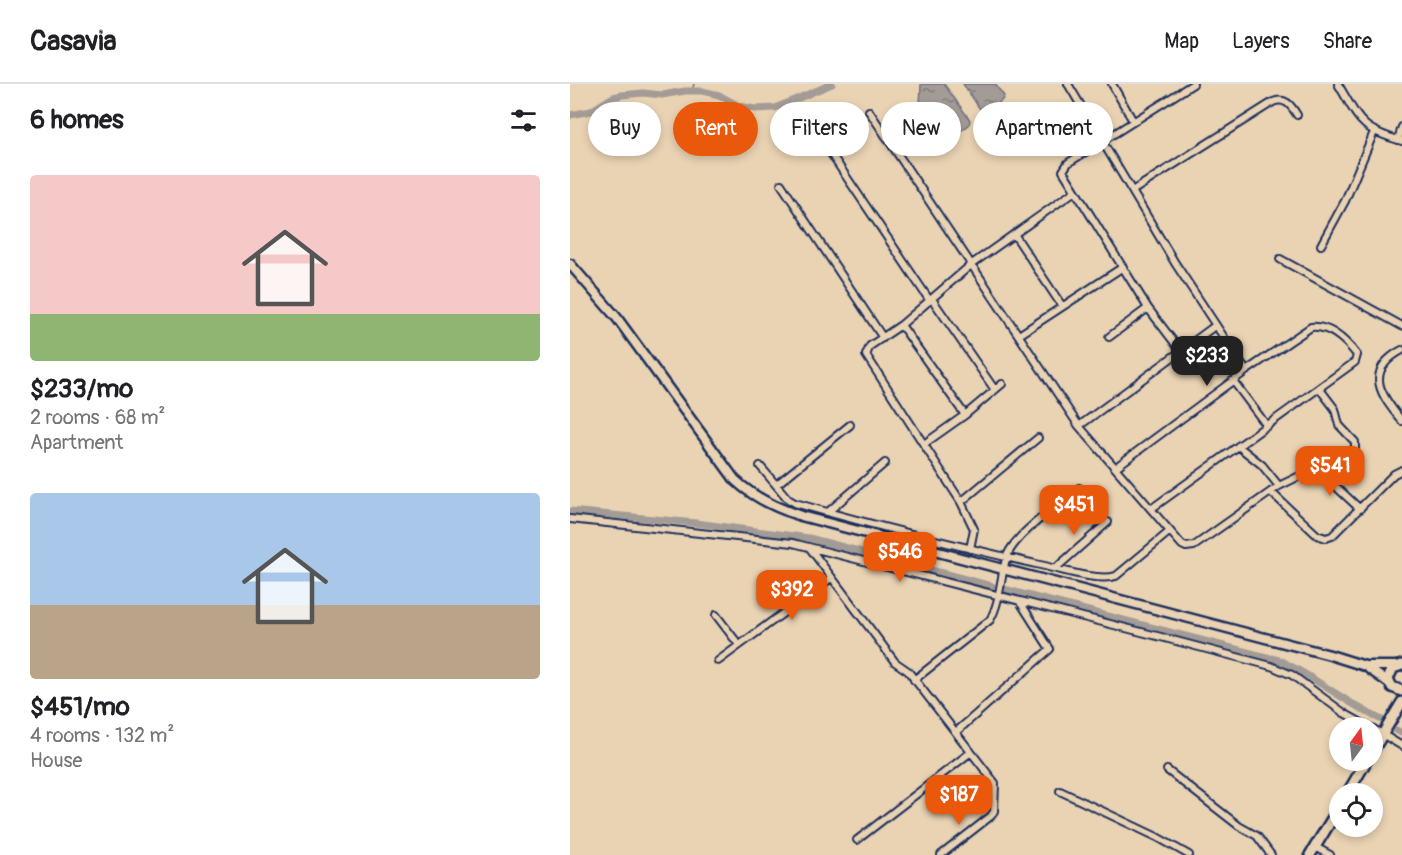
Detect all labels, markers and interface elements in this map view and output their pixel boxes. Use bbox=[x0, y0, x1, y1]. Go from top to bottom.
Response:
text: Casavia bbox=[30, 24, 116, 59]
text: Map bbox=[1164, 28, 1199, 55]
text: Layers bbox=[1232, 28, 1290, 55]
text: Share bbox=[1323, 28, 1372, 55]
chip: Buy bbox=[588, 102, 661, 156]
chip: Rent bbox=[673, 102, 758, 156]
chip: Filters bbox=[770, 102, 869, 156]
chip: New bbox=[881, 102, 961, 156]
chip: Apartment bbox=[973, 102, 1113, 156]
text: 6 homes bbox=[30, 104, 124, 136]
icon: filters bbox=[507, 104, 540, 137]
icon: home bbox=[231, 214, 339, 322]
pin: $233 bbox=[1171, 336, 1243, 387]
text: $233 bbox=[1185, 343, 1229, 368]
text: $233/mo bbox=[30, 373, 133, 405]
text: 2 rooms · 68 m² bbox=[30, 405, 165, 430]
text: Apartment bbox=[30, 430, 123, 455]
pin: $541 bbox=[1294, 446, 1366, 497]
text: $541 bbox=[1309, 453, 1351, 478]
pin: $451 bbox=[1038, 485, 1110, 536]
text: $451 bbox=[1053, 492, 1095, 517]
icon: home bbox=[231, 532, 339, 640]
pin: $546 bbox=[864, 532, 936, 583]
text: $546 bbox=[878, 539, 922, 564]
pin: $392 bbox=[756, 570, 828, 621]
text: $392 bbox=[770, 577, 814, 602]
text: $451/mo bbox=[30, 691, 130, 723]
north arrow bbox=[1329, 717, 1383, 771]
map controls bbox=[1329, 717, 1383, 837]
text: 4 rooms · 132 m² bbox=[30, 723, 174, 748]
text: House bbox=[30, 748, 82, 773]
pin: $187 bbox=[923, 775, 995, 826]
text: $187 bbox=[939, 782, 979, 807]
button: locate bbox=[1329, 783, 1383, 837]

